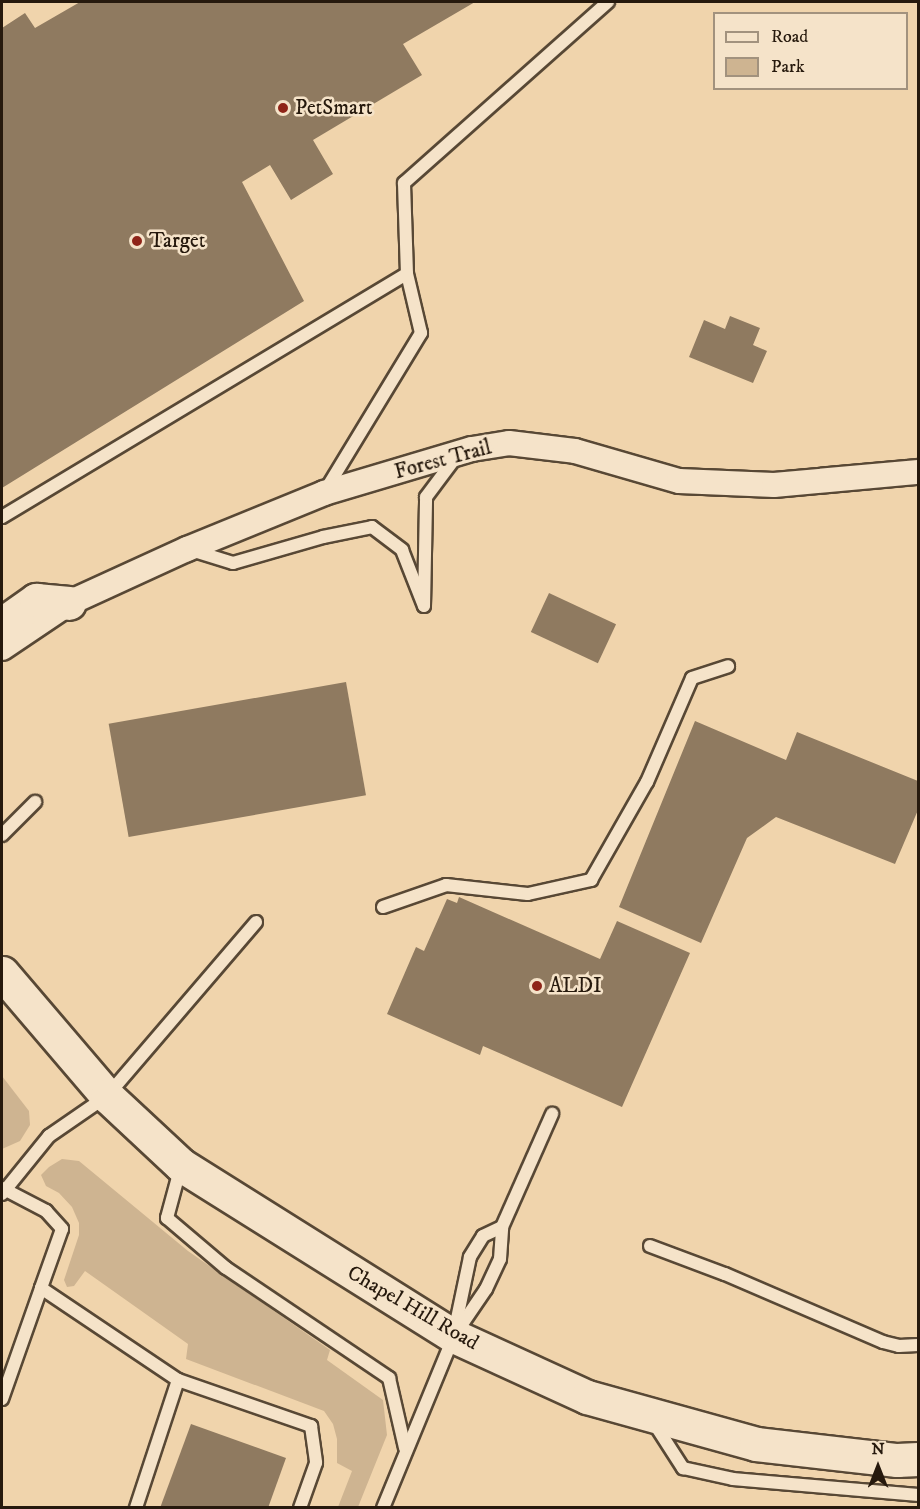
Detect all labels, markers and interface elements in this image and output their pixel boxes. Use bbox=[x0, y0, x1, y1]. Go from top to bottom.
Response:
legend bbox=[713, 12, 908, 90]
text: Road bbox=[771, 26, 808, 48]
text: Park bbox=[771, 56, 805, 78]
place label: PetSmart bbox=[295, 95, 373, 121]
marker: PetSmart bbox=[276, 101, 290, 115]
place label: Target bbox=[149, 228, 205, 254]
marker: Target bbox=[130, 234, 144, 248]
street label: Forest Trail bbox=[392, 435, 494, 485]
place label: ALDI bbox=[549, 973, 602, 999]
marker: ALDI bbox=[530, 979, 544, 993]
street label: Chapel Hill Road bbox=[343, 1260, 483, 1356]
north arrow bbox=[848, 1437, 908, 1497]
text: N bbox=[871, 1439, 885, 1459]

